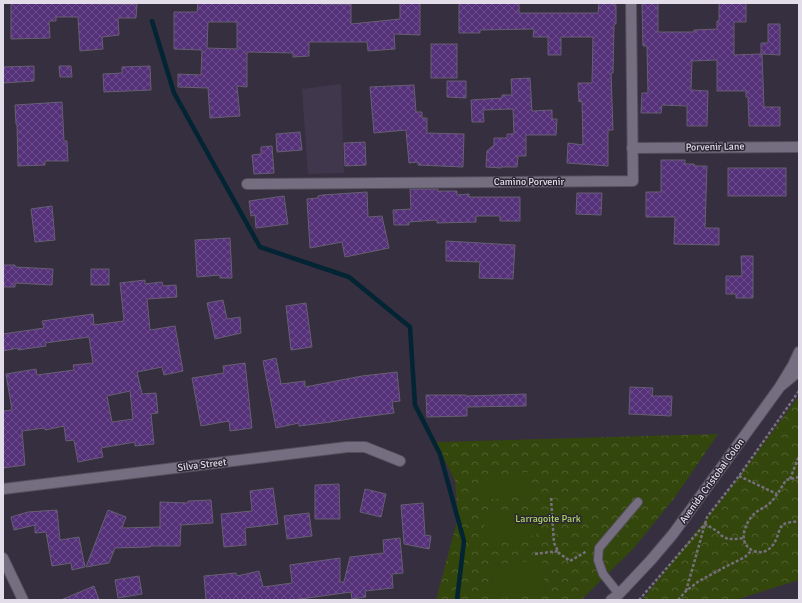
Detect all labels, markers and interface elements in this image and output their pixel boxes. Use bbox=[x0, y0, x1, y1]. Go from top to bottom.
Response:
street label: Porvenir Lane bbox=[686, 140, 744, 154]
street label: Camino Porvenir bbox=[494, 176, 565, 188]
street label: Avenida Cristobal Colon bbox=[677, 436, 747, 526]
street label: Silva Street bbox=[177, 456, 228, 474]
park label: Larragoite Park bbox=[515, 513, 581, 525]

